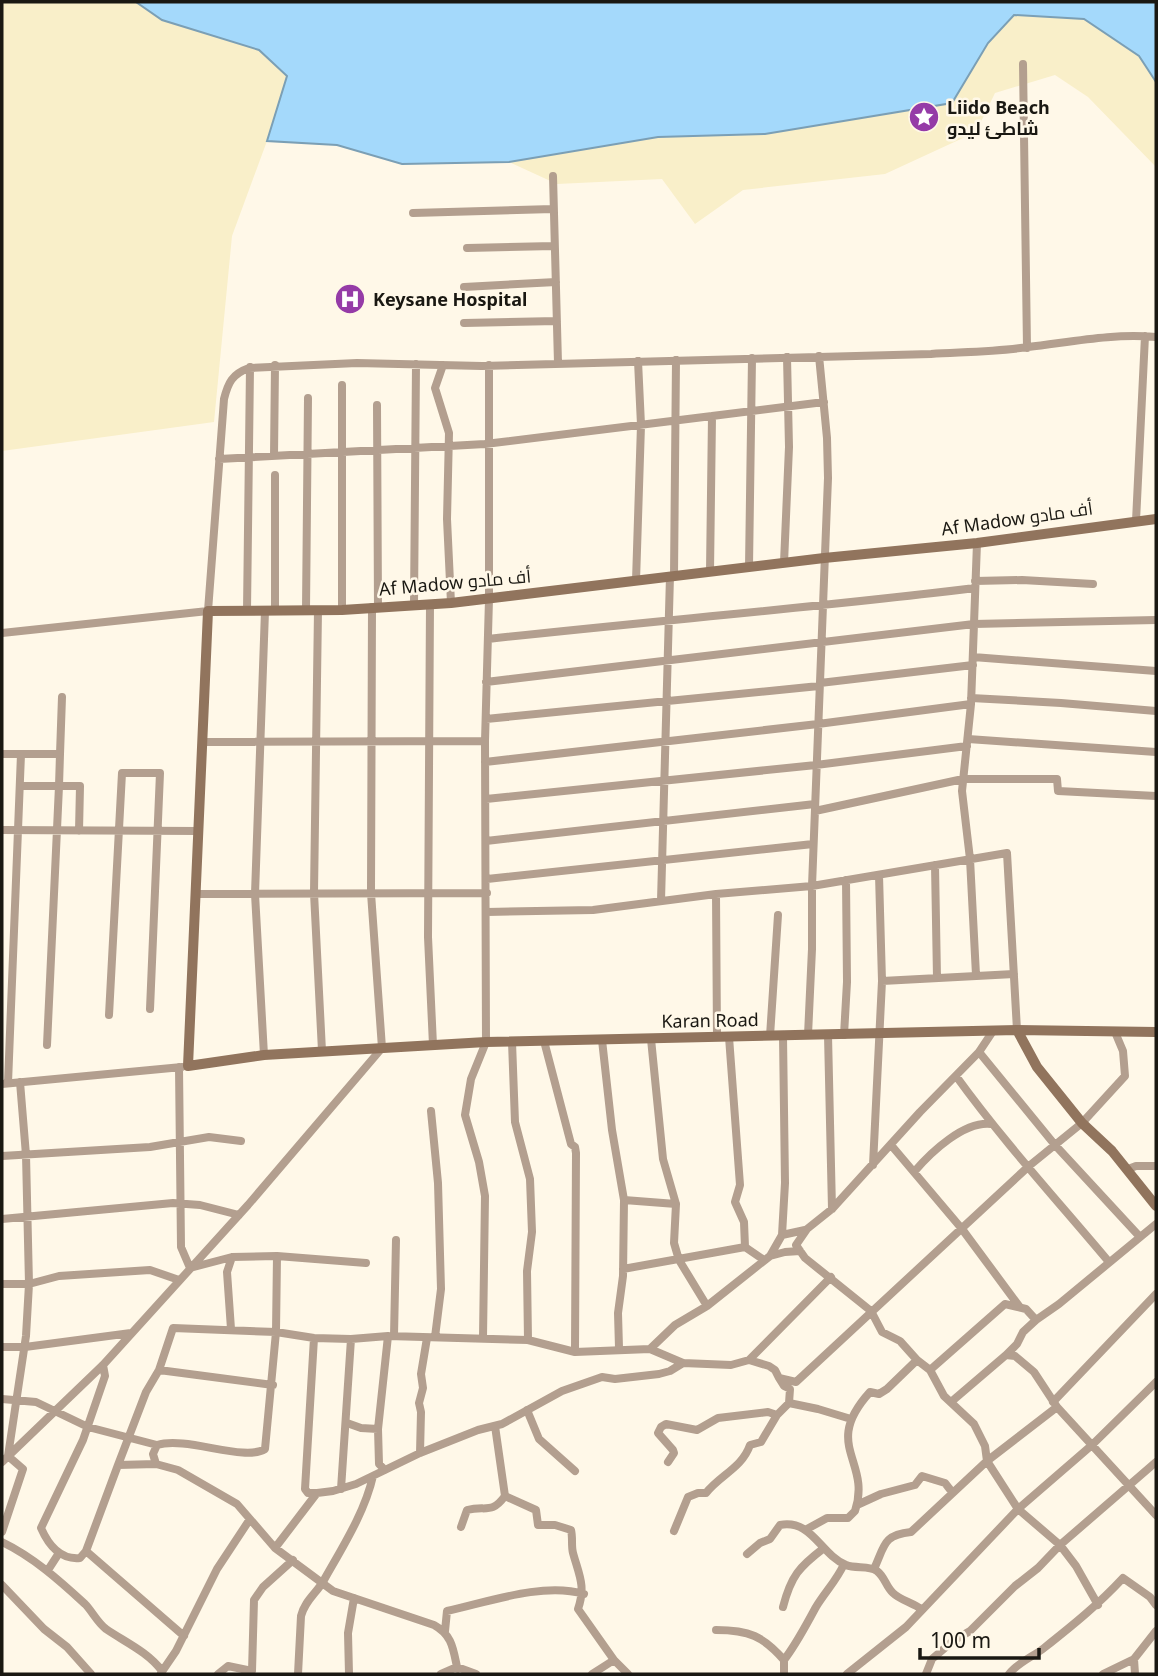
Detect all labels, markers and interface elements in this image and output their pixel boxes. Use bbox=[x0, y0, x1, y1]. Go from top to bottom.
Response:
place label: Liido Beach شاطئ ليدو bbox=[947, 95, 1050, 140]
place icon: Liido Beach شاطئ ليدو bbox=[907, 100, 941, 134]
hospital icon: Keysane Hospital bbox=[333, 282, 367, 316]
place label: Keysane Hospital bbox=[373, 287, 527, 311]
street label: Af Madow أف مادو bbox=[940, 495, 1094, 541]
street label: Af Madow أف مادو bbox=[378, 563, 532, 601]
street label: Karan Road bbox=[661, 1007, 759, 1033]
scale bar bbox=[920, 1616, 1039, 1660]
text: 100 m bbox=[930, 1626, 991, 1654]

